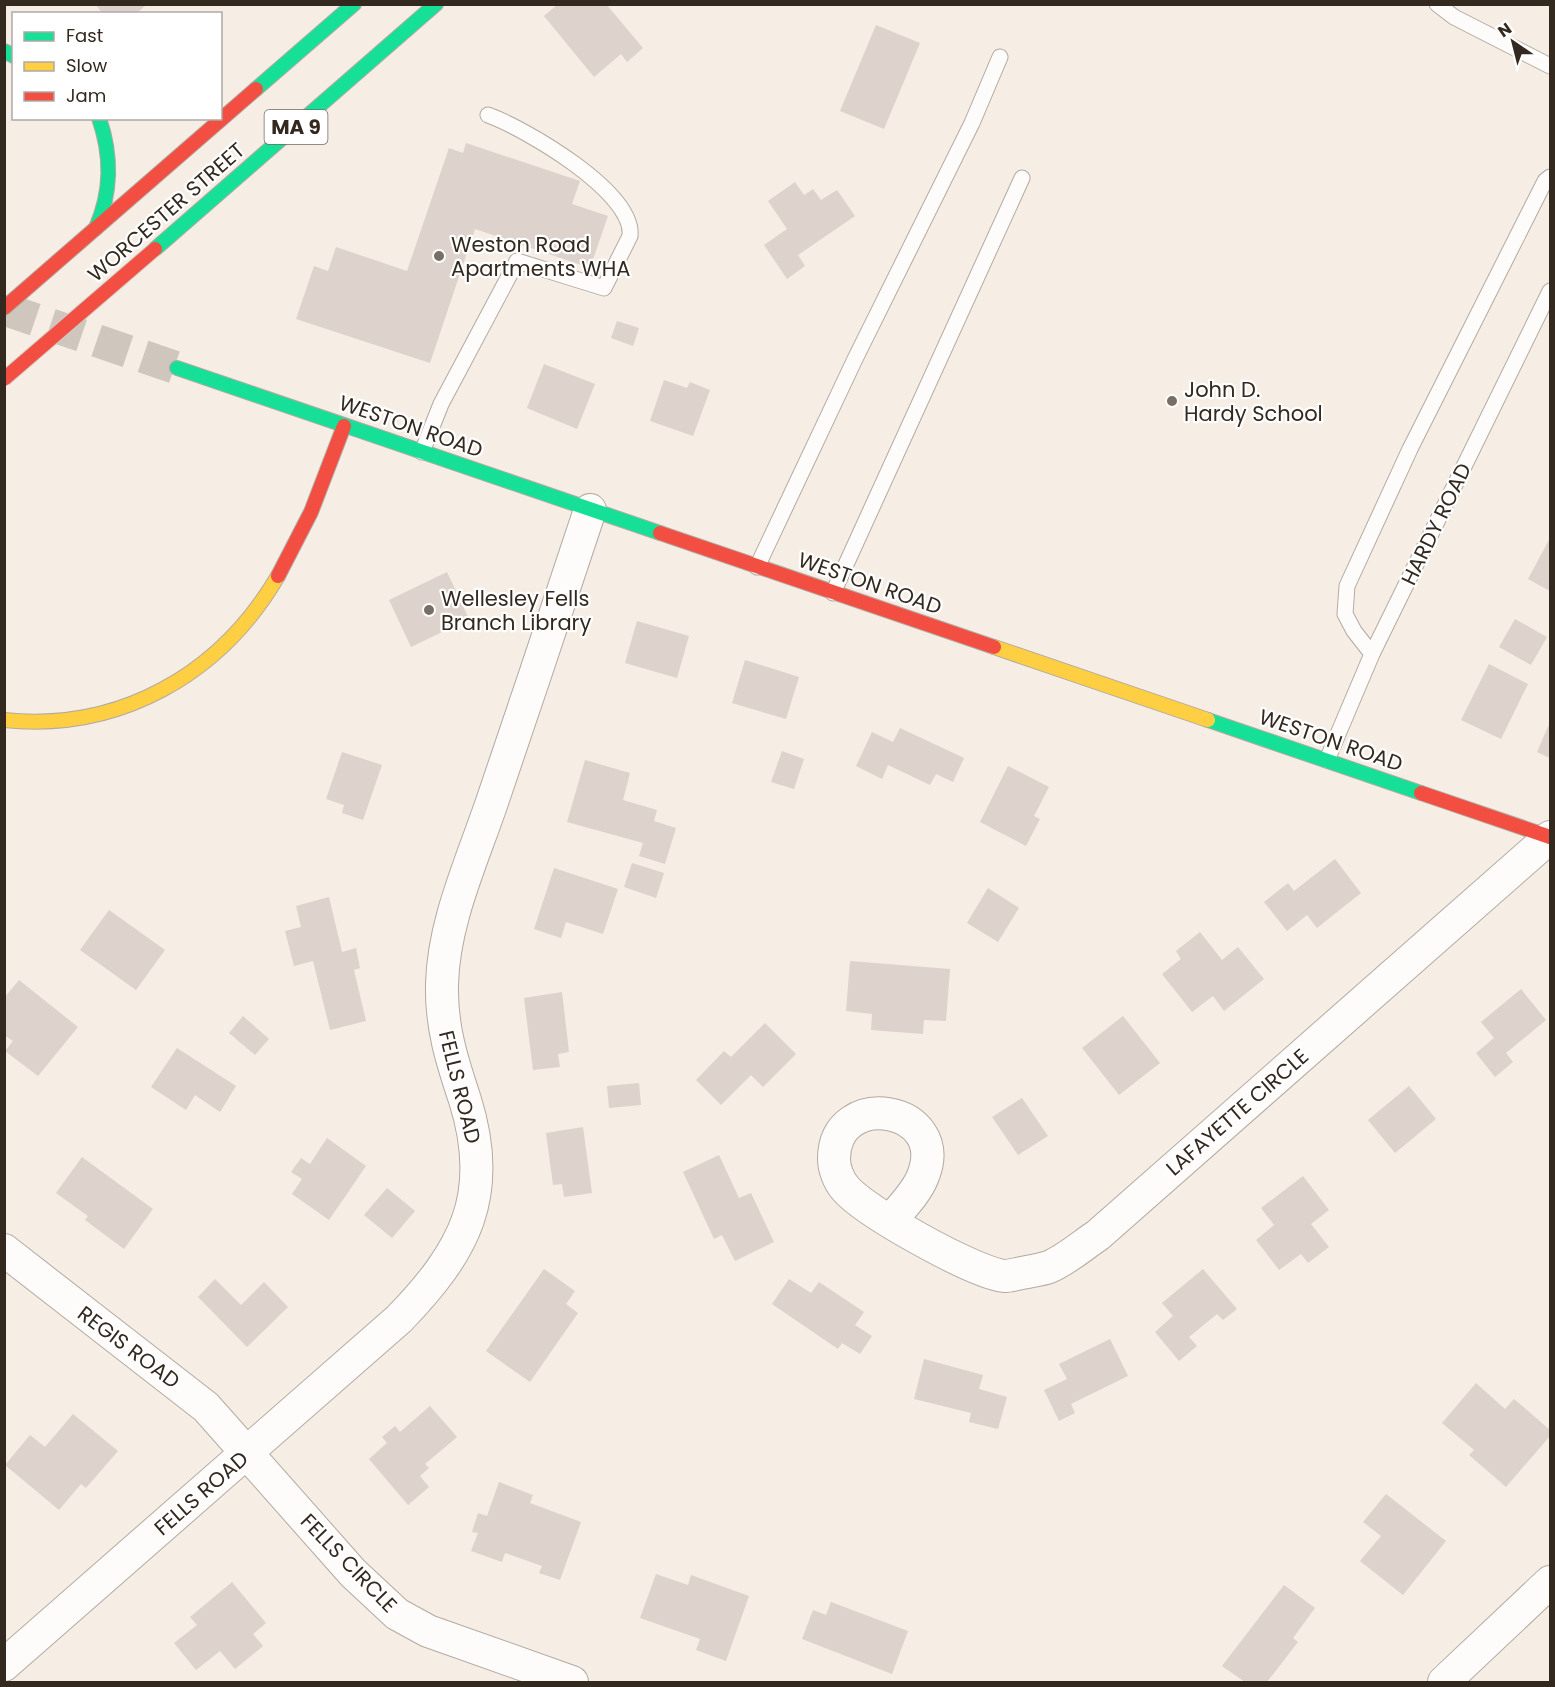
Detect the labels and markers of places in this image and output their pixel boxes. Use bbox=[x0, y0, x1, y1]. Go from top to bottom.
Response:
place label: Weston Road Apartments WHA bbox=[451, 230, 631, 283]
marker: Weston Road Apartments WHA bbox=[432, 249, 446, 263]
place label: John D. Hardy School bbox=[1184, 375, 1323, 428]
marker: John D. Hardy School bbox=[1165, 394, 1179, 408]
place label: Wellesley Fells Branch Library bbox=[441, 584, 591, 637]
marker: Wellesley Fells Branch Library bbox=[422, 603, 436, 617]

